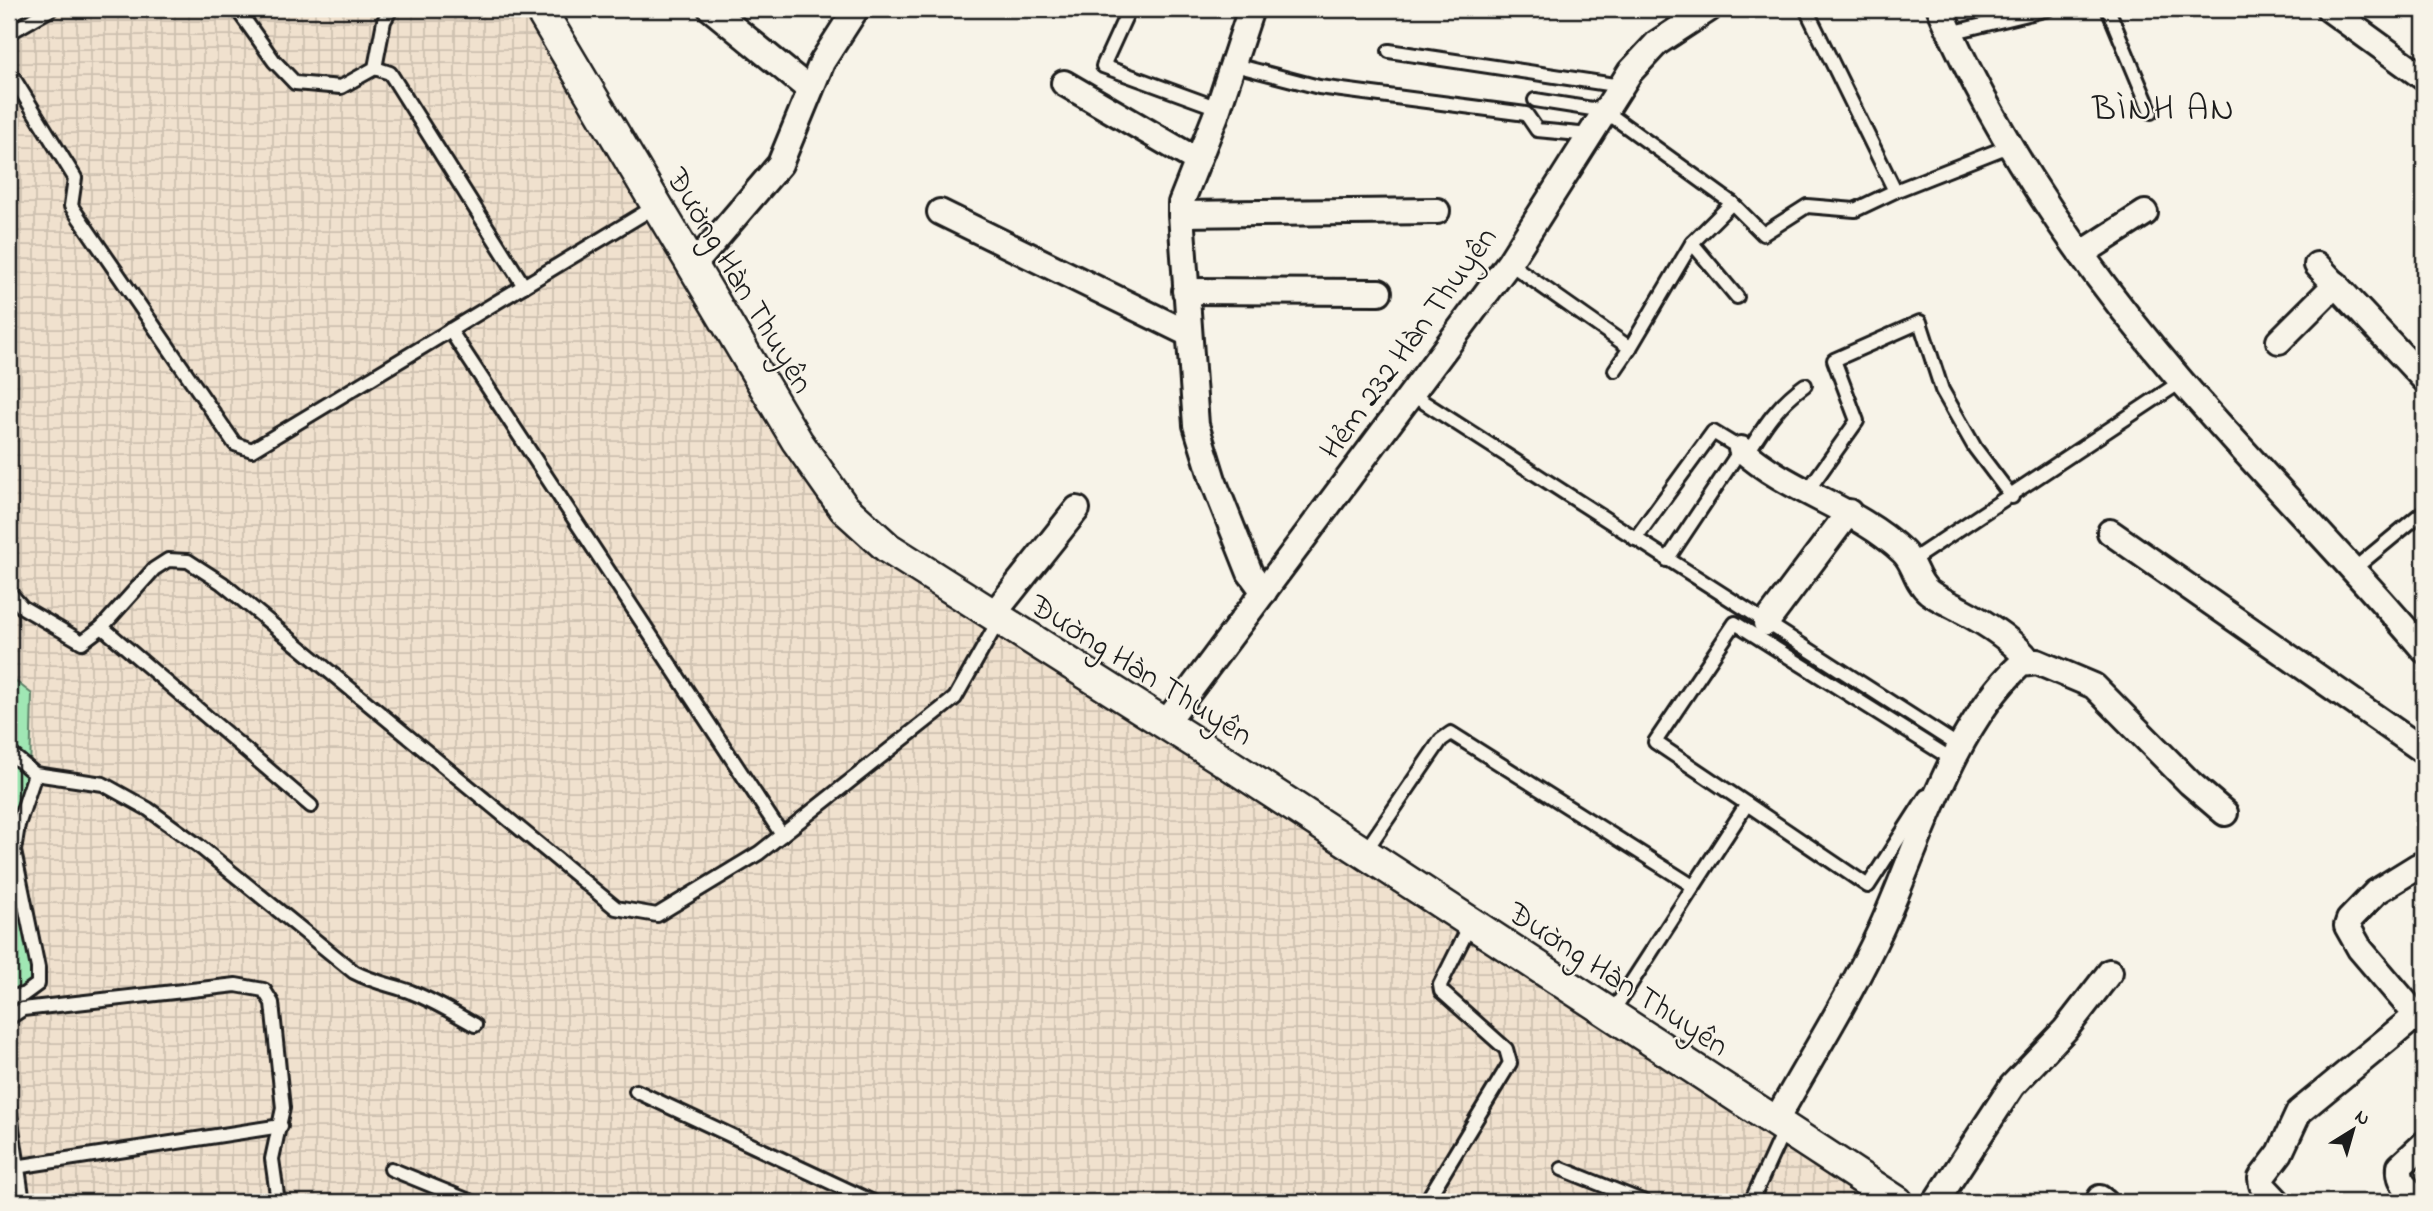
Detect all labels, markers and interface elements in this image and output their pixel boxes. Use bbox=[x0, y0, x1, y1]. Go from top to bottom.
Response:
district label: BÌNH AN bbox=[2091, 85, 2236, 136]
street label: Đường Hàn Thuyên bbox=[651, 159, 824, 403]
street label: Hẻm 232 Hàn Thuyên bbox=[1309, 218, 1511, 470]
street label: Đường Hàn Thuyên bbox=[1018, 584, 1261, 760]
street label: Đường Hàn Thuyên bbox=[1496, 891, 1737, 1070]
north arrow bbox=[2318, 1096, 2388, 1166]
text: N bbox=[2348, 1104, 2375, 1133]

